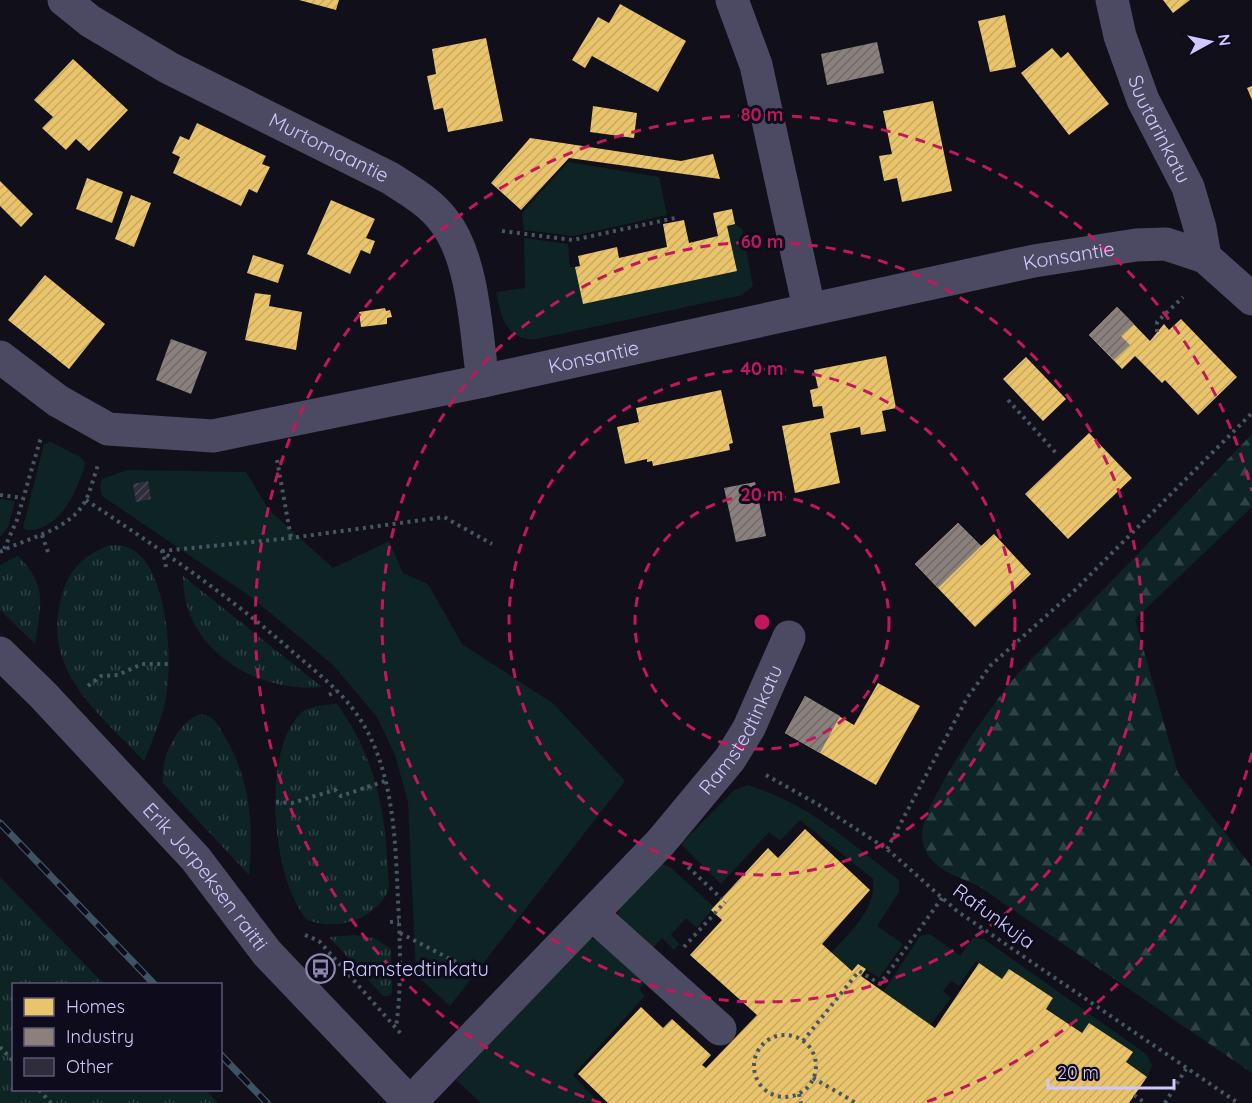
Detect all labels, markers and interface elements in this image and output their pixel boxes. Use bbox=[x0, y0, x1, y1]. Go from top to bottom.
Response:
north arrow bbox=[1180, 12, 1240, 72]
text: N bbox=[1214, 33, 1236, 47]
street label: Suutarinkatu bbox=[1123, 72, 1197, 187]
text: 80 m bbox=[741, 103, 783, 126]
street label: Murtomaantie bbox=[265, 107, 393, 188]
text: 60 m bbox=[741, 230, 783, 253]
street label: Konsantie bbox=[1021, 236, 1116, 275]
street label: Konsantie bbox=[546, 334, 641, 378]
text: 40 m bbox=[740, 357, 784, 380]
text: 20 m bbox=[741, 483, 783, 506]
centre of rings bbox=[752, 612, 772, 632]
street label: Ramstedtinkatu bbox=[693, 660, 787, 799]
street label: Erik Jorpeksen raitti bbox=[138, 797, 274, 955]
street label: Rafunkuja bbox=[948, 877, 1040, 954]
bus stop icon: Ramstedtinkatu bbox=[305, 953, 337, 985]
place label: Ramstedtinkatu bbox=[342, 956, 489, 981]
legend bbox=[12, 983, 222, 1091]
text: Homes bbox=[66, 995, 125, 1018]
text: Industry bbox=[66, 1025, 134, 1048]
scale bar bbox=[1048, 1052, 1174, 1090]
text: Other bbox=[66, 1055, 113, 1078]
text: 20 m bbox=[1057, 1061, 1099, 1084]

